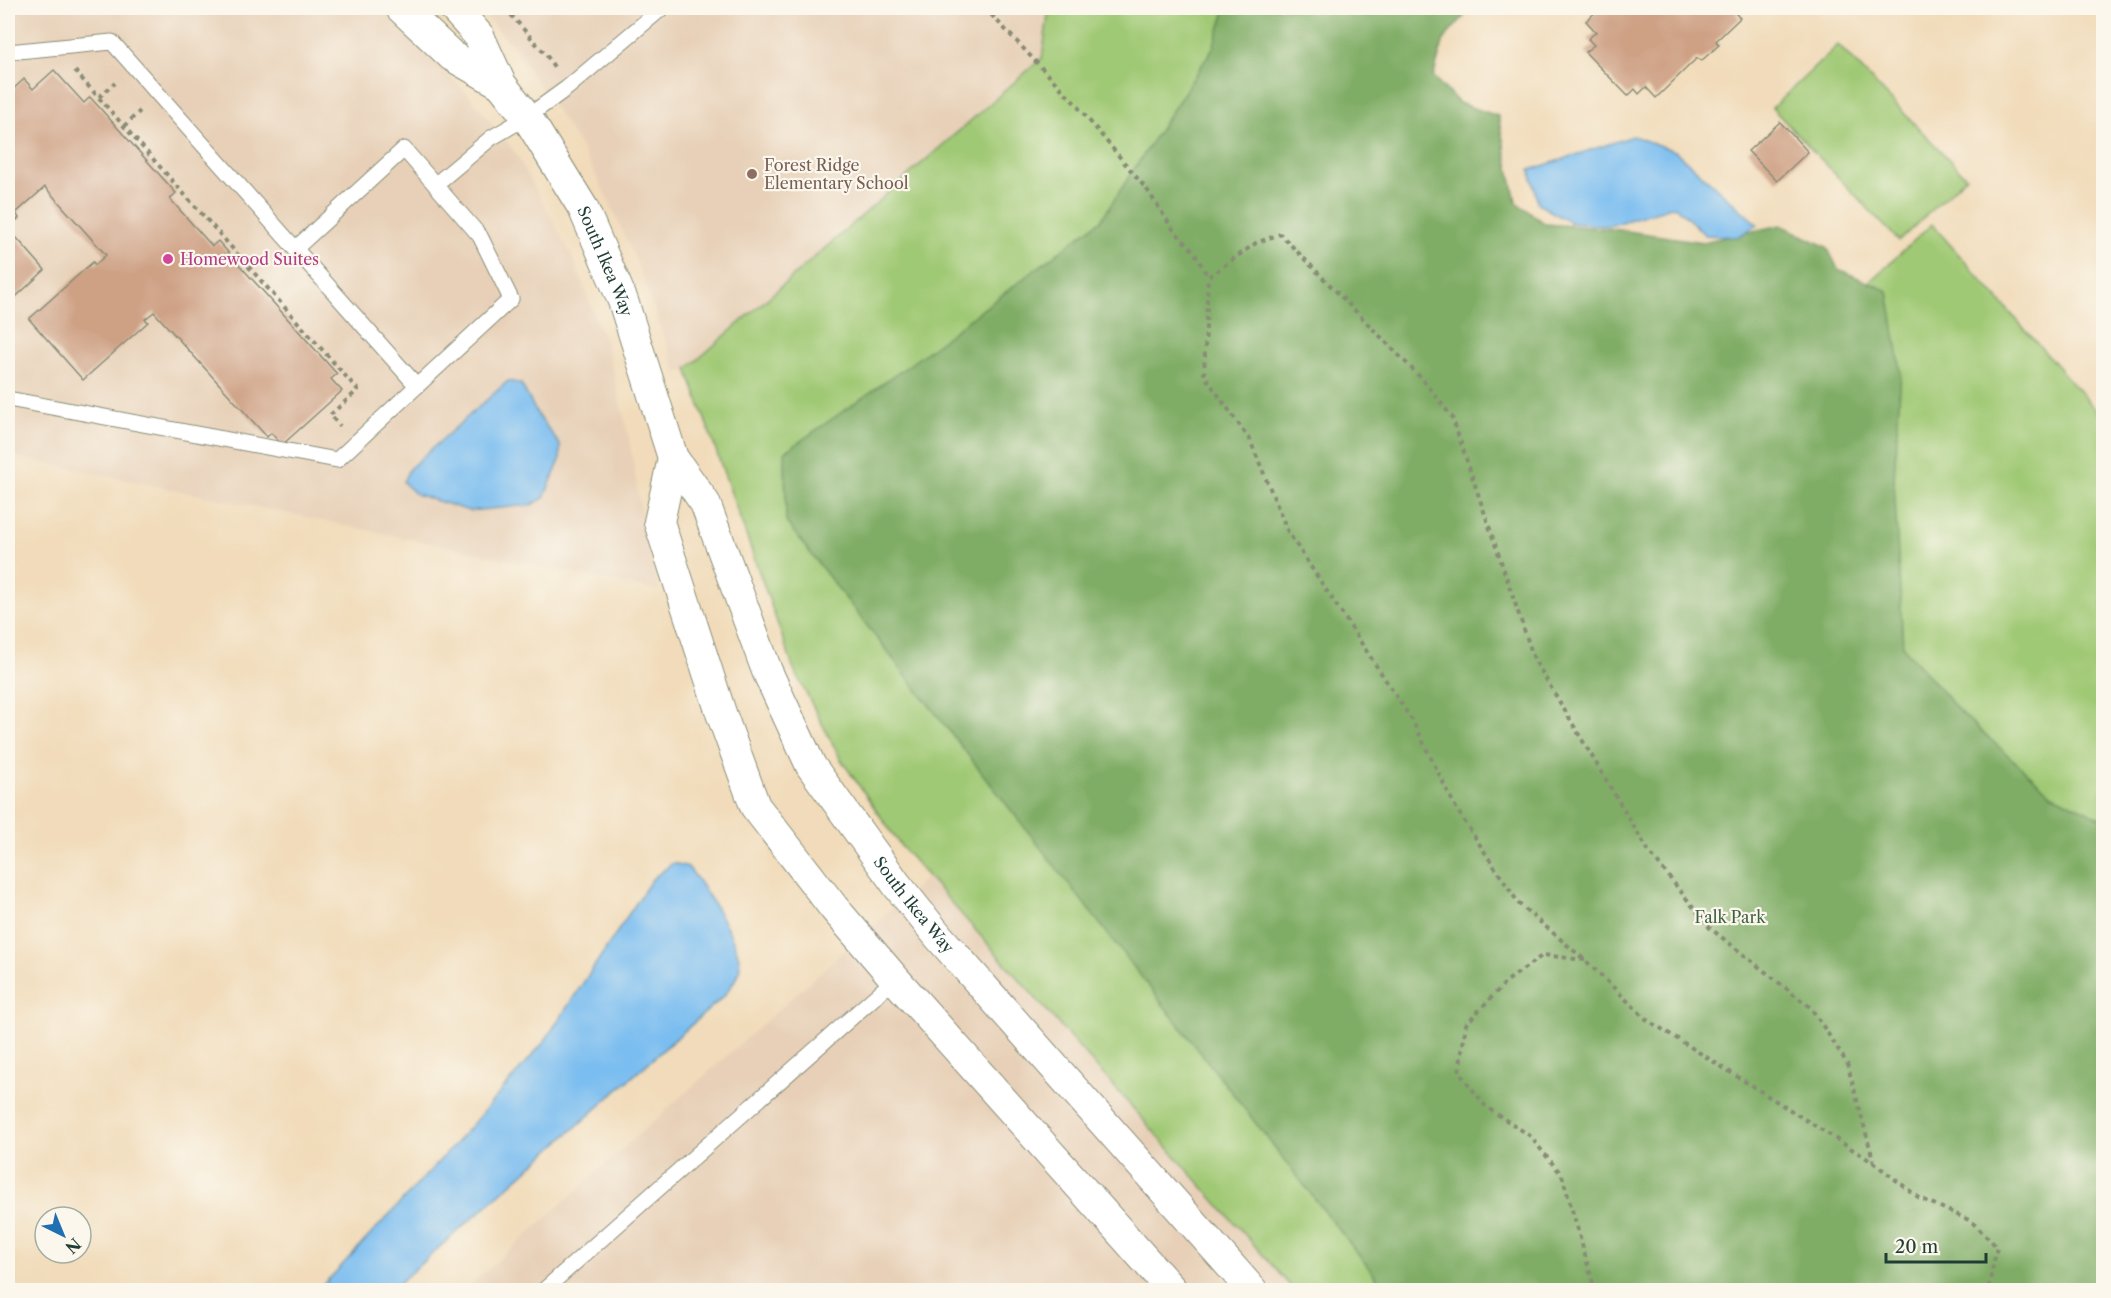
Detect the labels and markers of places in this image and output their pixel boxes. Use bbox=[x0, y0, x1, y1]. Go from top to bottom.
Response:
place label: Forest Ridge Elementary School bbox=[764, 155, 909, 193]
marker: Forest Ridge Elementary School bbox=[745, 167, 759, 181]
place label: Homewood Suites bbox=[180, 249, 319, 269]
marker: Homewood Suites bbox=[161, 252, 175, 266]

